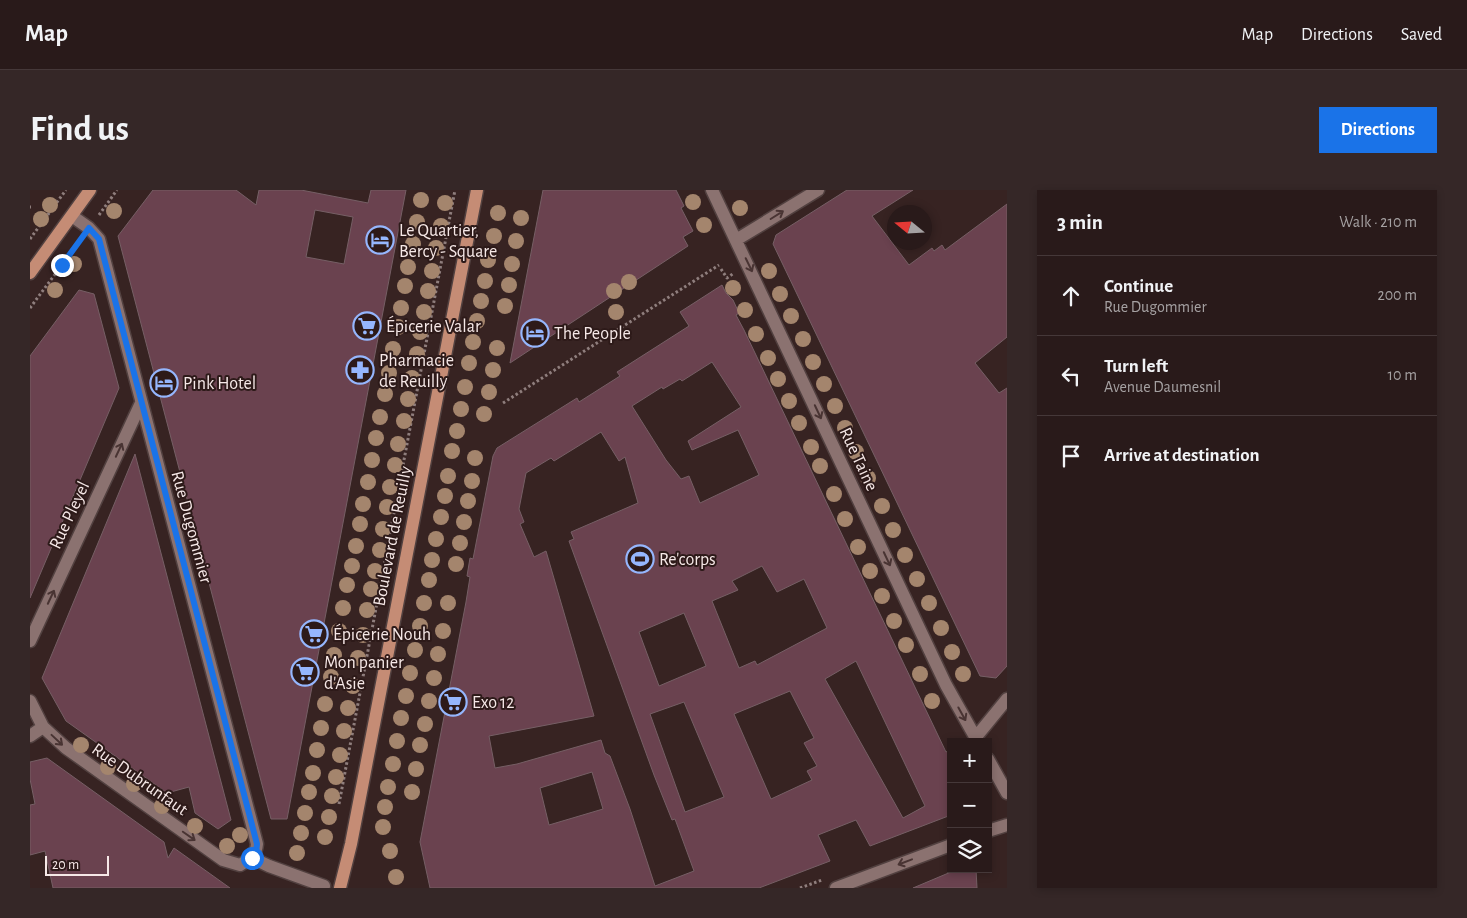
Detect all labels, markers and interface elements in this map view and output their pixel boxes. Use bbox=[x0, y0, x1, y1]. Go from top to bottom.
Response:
text: Map bbox=[25, 22, 68, 46]
text: Map bbox=[1242, 26, 1273, 44]
text: Directions bbox=[1301, 26, 1373, 44]
text: Saved bbox=[1401, 26, 1442, 44]
button: Directions bbox=[1319, 107, 1437, 153]
text: Find us bbox=[30, 112, 129, 147]
north arrow bbox=[887, 205, 932, 250]
one-way arrow bbox=[770, 210, 784, 220]
text: 3 min bbox=[1057, 212, 1103, 233]
text: Walk · 210 m bbox=[1339, 214, 1417, 230]
place label: Le Quartier, Bercy - Square bbox=[399, 222, 497, 261]
hotel icon: Le Quartier, Bercy - Square bbox=[365, 225, 395, 255]
route end bbox=[51, 254, 74, 277]
one-way arrow bbox=[744, 257, 754, 272]
text: Continue bbox=[1104, 277, 1173, 296]
icon: ahead bbox=[1057, 282, 1085, 310]
text: 200 m bbox=[1377, 287, 1417, 303]
text: Rue Dugommier bbox=[1104, 299, 1207, 315]
supermarket icon: Épicerie Valar bbox=[352, 311, 382, 341]
place label: Épicerie Valar bbox=[386, 315, 481, 336]
hotel icon: The People bbox=[520, 318, 550, 348]
place label: The People bbox=[554, 325, 631, 343]
place label: Pharmacie de Reuilly bbox=[379, 352, 454, 391]
pharmacy icon: Pharmacie de Reuilly bbox=[345, 355, 375, 385]
text: Turn left bbox=[1104, 357, 1168, 376]
icon: left bbox=[1057, 362, 1085, 390]
text: 10 m bbox=[1388, 367, 1417, 383]
hotel icon: Pink Hotel bbox=[149, 368, 179, 398]
place label: Pink Hotel bbox=[183, 375, 256, 393]
text: Avenue Daumesnil bbox=[1104, 379, 1221, 395]
one-way arrow bbox=[814, 404, 823, 419]
street label: Rue Taine bbox=[836, 425, 881, 494]
icon: arrive bbox=[1057, 442, 1085, 470]
one-way arrow bbox=[114, 443, 124, 458]
text: Arrive at destination bbox=[1104, 446, 1260, 465]
street label: Boulevard de Reuilly bbox=[371, 464, 415, 608]
street label: Rue Dugommier bbox=[167, 469, 215, 585]
street label: Rue Pleyel bbox=[46, 479, 93, 552]
sports icon: Re'corps bbox=[625, 544, 655, 574]
place label: Re'corps bbox=[659, 551, 716, 569]
one-way arrow bbox=[883, 551, 892, 566]
one-way arrow bbox=[47, 590, 56, 605]
supermarket icon: Épicerie Nouh bbox=[299, 619, 329, 649]
place label: Épicerie Nouh bbox=[333, 623, 431, 644]
place label: Mon panier d'Asie bbox=[324, 654, 404, 693]
supermarket icon: Mon panier d'Asie bbox=[290, 657, 320, 687]
supermarket icon: Exo 12 bbox=[438, 687, 468, 717]
place label: Exo 12 bbox=[472, 694, 514, 712]
one-way arrow bbox=[958, 706, 968, 720]
one-way arrow bbox=[51, 734, 64, 746]
map controls bbox=[947, 738, 992, 873]
button: + bbox=[947, 738, 992, 783]
street label: Rue Dubrunfaut bbox=[88, 740, 191, 820]
button: − bbox=[947, 783, 992, 828]
button: layers bbox=[947, 828, 992, 873]
one-way arrow bbox=[182, 831, 196, 841]
route start bbox=[241, 847, 264, 870]
scale bar bbox=[45, 853, 109, 876]
text: 20 m bbox=[52, 858, 79, 872]
one-way arrow bbox=[898, 858, 913, 867]

